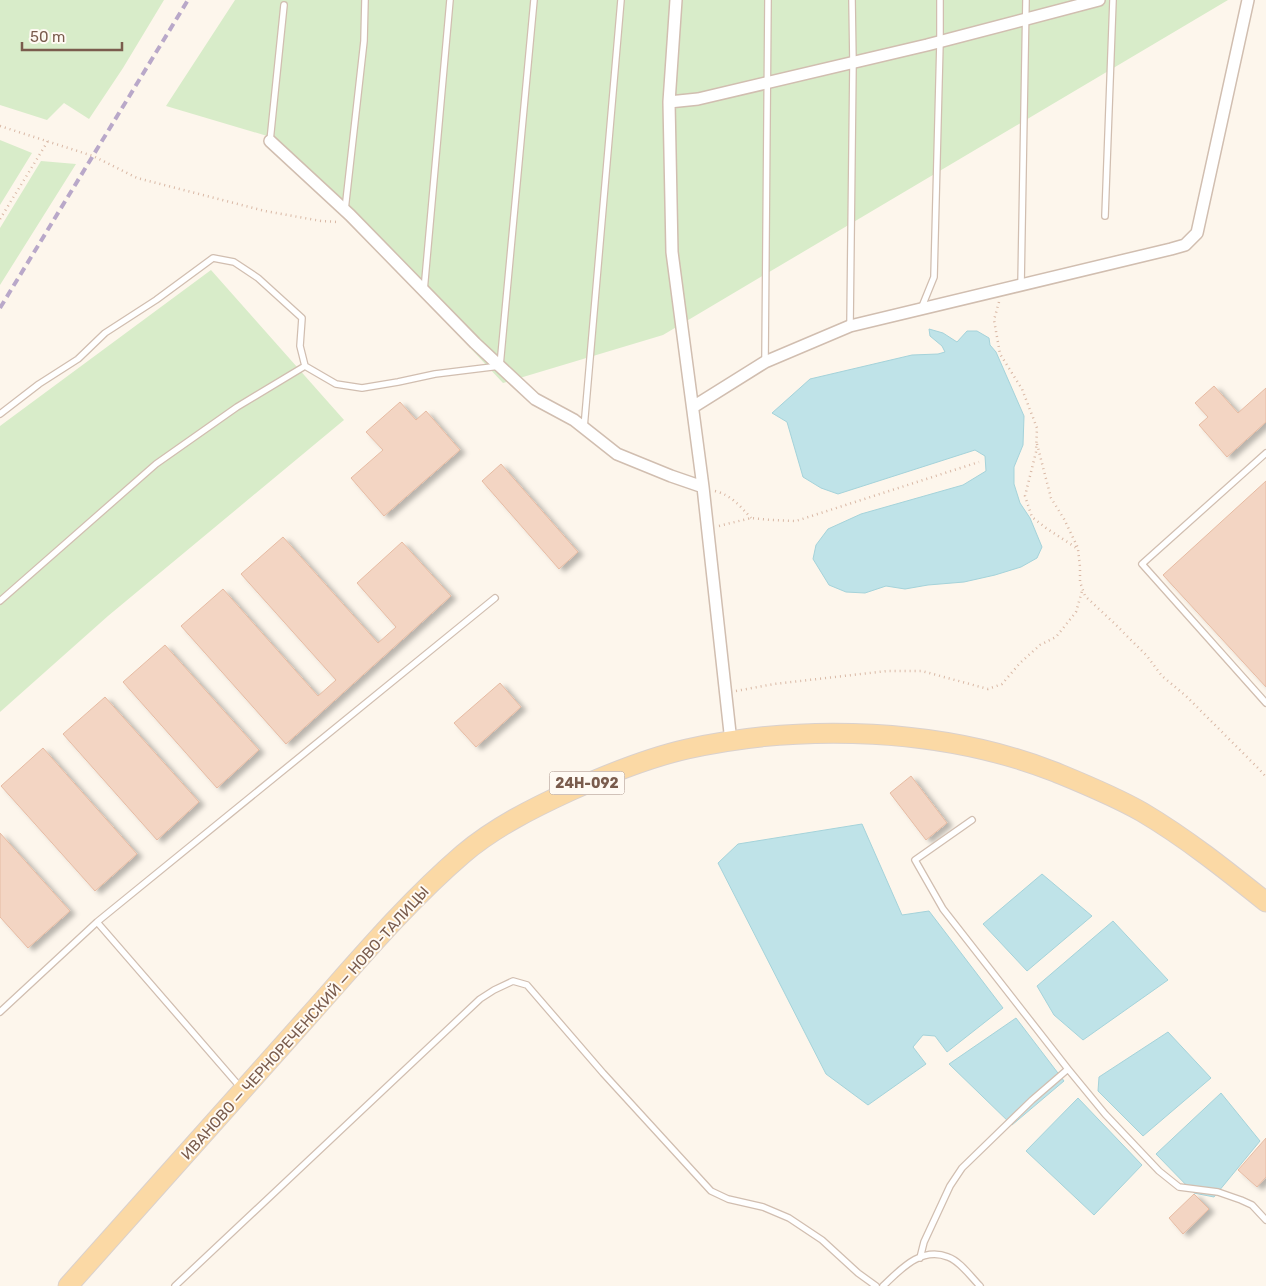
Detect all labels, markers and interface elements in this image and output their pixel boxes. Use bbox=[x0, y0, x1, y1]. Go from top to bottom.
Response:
scale bar bbox=[22, 20, 122, 52]
text: 50 m bbox=[30, 28, 65, 46]
road number: 24Н-092 bbox=[550, 771, 624, 794]
street label: ИВАНОВО — ЧЕРНОРЕЧЕНСКИЙ — НОВО-ТАЛИЦЫ bbox=[177, 883, 433, 1163]

